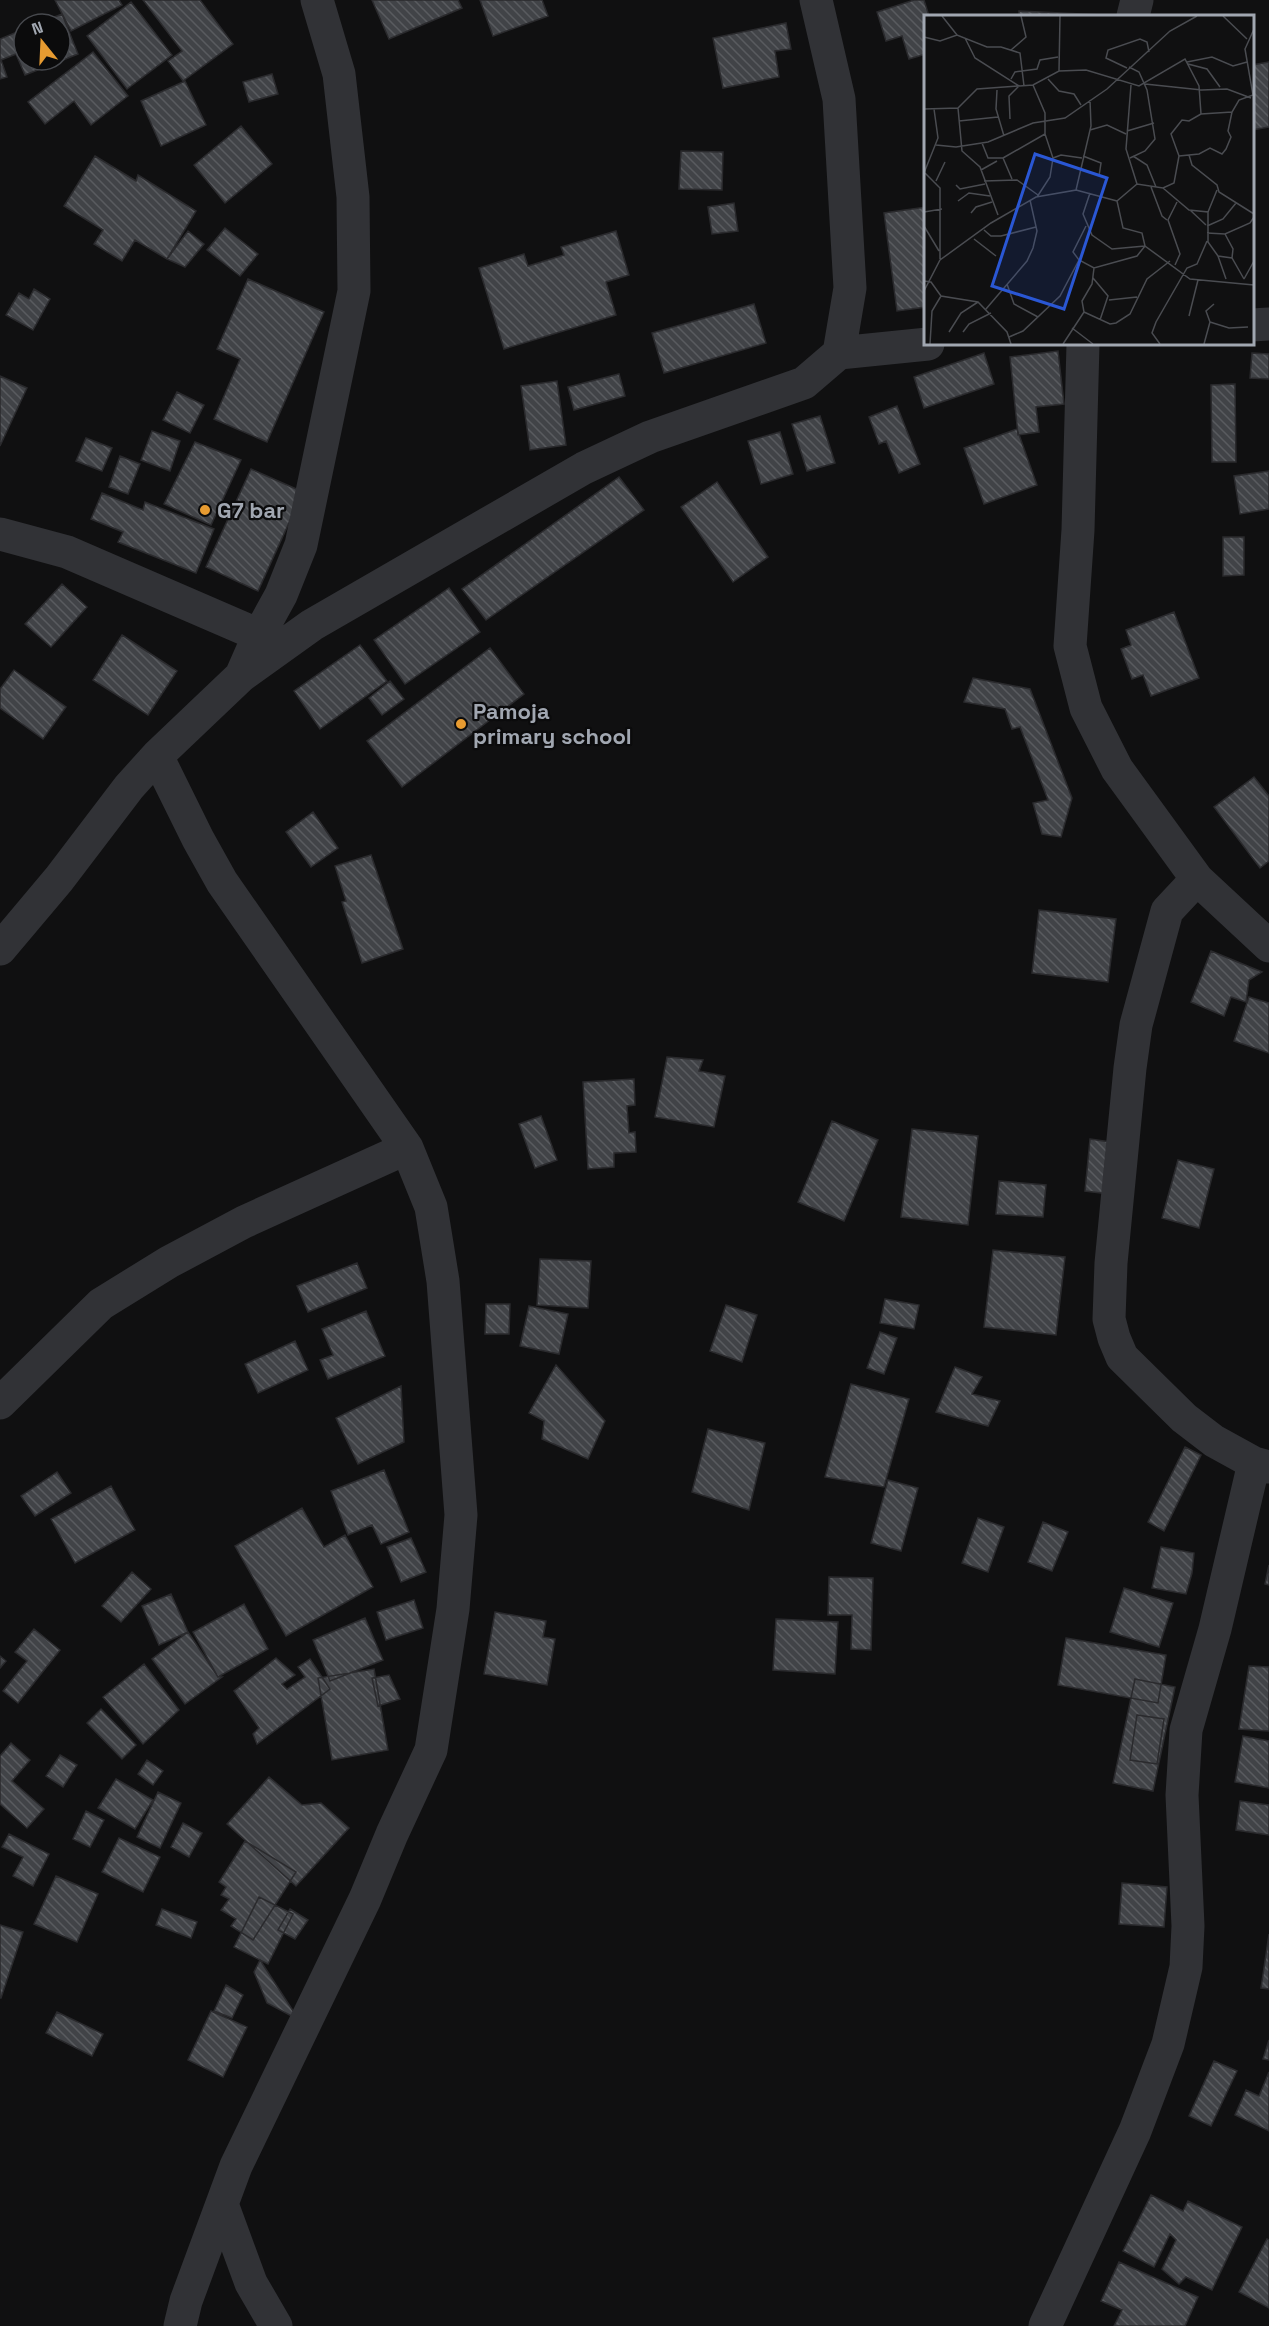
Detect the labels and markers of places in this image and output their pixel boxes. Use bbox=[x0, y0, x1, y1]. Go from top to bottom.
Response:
place label: G7 bar bbox=[217, 496, 285, 524]
marker: G7 bar bbox=[198, 503, 212, 517]
place label: Pamoja primary school bbox=[473, 697, 632, 750]
marker: Pamoja primary school bbox=[454, 717, 468, 731]

